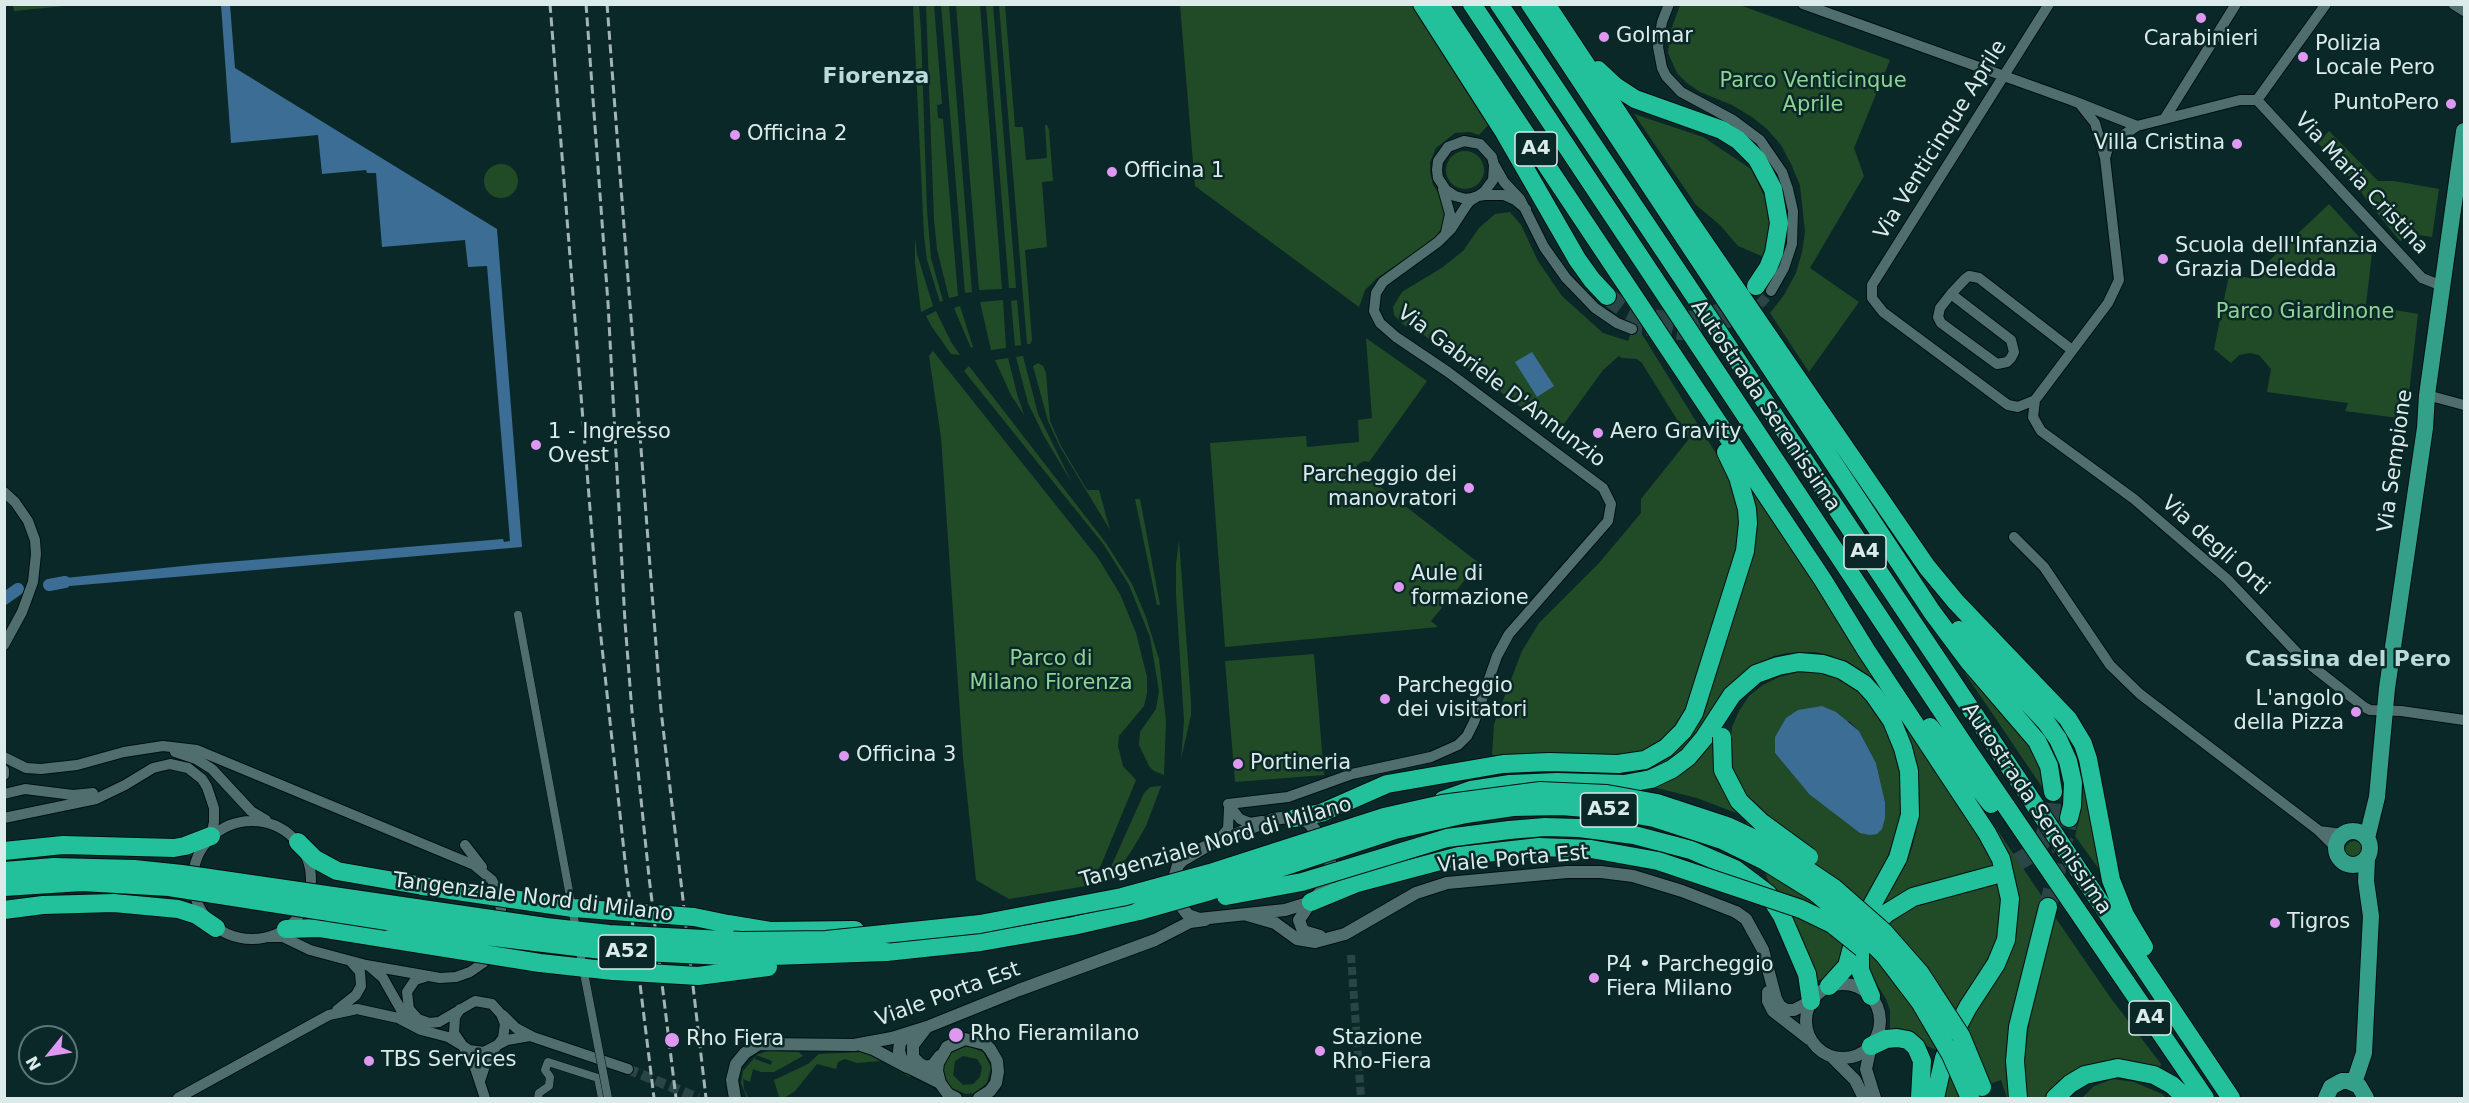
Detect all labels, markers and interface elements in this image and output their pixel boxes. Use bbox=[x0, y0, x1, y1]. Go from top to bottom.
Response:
marker: Carabinieri bbox=[2194, 11, 2208, 25]
place label: Golmar bbox=[1616, 24, 1693, 50]
place label: Carabinieri bbox=[2144, 27, 2258, 53]
marker: Golmar bbox=[1597, 30, 1611, 44]
place label: Polizia Locale Pero bbox=[2315, 32, 2435, 82]
street label: Via Venticinque Aprile bbox=[1869, 36, 2013, 244]
marker: Polizia Locale Pero bbox=[2296, 50, 2310, 64]
district label: Fiorenza bbox=[823, 64, 929, 90]
park label: Parco Venticinque Aprile bbox=[1719, 69, 1907, 119]
place label: PuntoPero bbox=[2333, 91, 2439, 117]
marker: PuntoPero bbox=[2444, 97, 2458, 111]
street label: Via Maria Cristina bbox=[2289, 108, 2433, 260]
place label: Officina 2 bbox=[747, 122, 847, 148]
marker: Officina 2 bbox=[728, 128, 742, 142]
place label: Villa Cristina bbox=[2094, 131, 2225, 157]
road number: A4 bbox=[1515, 132, 1557, 166]
marker: Villa Cristina bbox=[2230, 137, 2244, 151]
place label: Officina 1 bbox=[1124, 159, 1224, 185]
marker: Officina 1 bbox=[1105, 165, 1119, 179]
place label: Scuola dell'Infanzia Grazia Deledda bbox=[2175, 234, 2378, 284]
marker: Scuola dell'Infanzia Grazia Deledda bbox=[2156, 252, 2170, 266]
street label: Autostrada Serenissima bbox=[1685, 295, 1845, 517]
park label: Parco Giardinone bbox=[2216, 300, 2394, 326]
street label: Via Gabriele D'Annunzio bbox=[1392, 301, 1610, 473]
street label: Via Sempione bbox=[2373, 388, 2419, 534]
place label: 1 - Ingresso Ovest bbox=[548, 420, 671, 470]
place label: Aero Gravity bbox=[1610, 420, 1741, 446]
marker: Aero Gravity bbox=[1591, 426, 1605, 440]
marker: 1 - Ingresso Ovest bbox=[529, 438, 543, 452]
place label: Parcheggio dei manovratori bbox=[1302, 463, 1457, 513]
marker: Parcheggio dei manovratori bbox=[1462, 481, 1476, 495]
street label: Via degli Orti bbox=[2156, 491, 2274, 601]
road number: A4 bbox=[1844, 535, 1886, 569]
place label: Aule di formazione bbox=[1411, 562, 1529, 612]
marker: Aule di formazione bbox=[1392, 580, 1406, 594]
park label: Parco di Milano Fiorenza bbox=[969, 647, 1133, 697]
district label: Cassina del Pero bbox=[2245, 647, 2451, 673]
place label: Parcheggio dei visitatori bbox=[1397, 674, 1527, 724]
place label: L'angolo della Pizza bbox=[2234, 687, 2344, 737]
marker: Parcheggio dei visitatori bbox=[1378, 692, 1392, 706]
street label: Autostrada Serenissima bbox=[1956, 698, 2116, 920]
marker: L'angolo della Pizza bbox=[2349, 705, 2363, 719]
place label: Officina 3 bbox=[856, 743, 956, 769]
marker: Officina 3 bbox=[837, 749, 851, 763]
place label: Portineria bbox=[1250, 751, 1351, 777]
marker: Portineria bbox=[1231, 757, 1245, 771]
street label: Tangenziale Nord di Milano bbox=[1077, 792, 1355, 894]
road number: A52 bbox=[1580, 793, 1638, 827]
street label: Viale Porta Est bbox=[1436, 841, 1590, 879]
street label: Tangenziale Nord di Milano bbox=[392, 868, 674, 928]
place label: Tigros bbox=[2287, 910, 2350, 936]
marker: Tigros bbox=[2268, 916, 2282, 930]
road number: A52 bbox=[598, 935, 656, 969]
place label: P4 • Parcheggio Fiera Milano bbox=[1606, 953, 1774, 1003]
street label: Viale Porta Est bbox=[872, 957, 1024, 1033]
marker: P4 • Parcheggio Fiera Milano bbox=[1587, 971, 1601, 985]
road number: A4 bbox=[2129, 1001, 2171, 1035]
place label: Rho Fieramilano bbox=[970, 1022, 1139, 1048]
north arrow bbox=[18, 1025, 78, 1085]
marker: Rho Fieramilano bbox=[947, 1026, 965, 1044]
place label: Stazione Rho-Fiera bbox=[1332, 1026, 1432, 1076]
place label: Rho Fiera bbox=[686, 1027, 784, 1053]
marker: Rho Fiera bbox=[663, 1031, 681, 1049]
marker: Stazione Rho-Fiera bbox=[1313, 1044, 1327, 1058]
place label: TBS Services bbox=[381, 1048, 516, 1074]
text: N bbox=[22, 1053, 45, 1074]
marker: TBS Services bbox=[362, 1054, 376, 1068]

